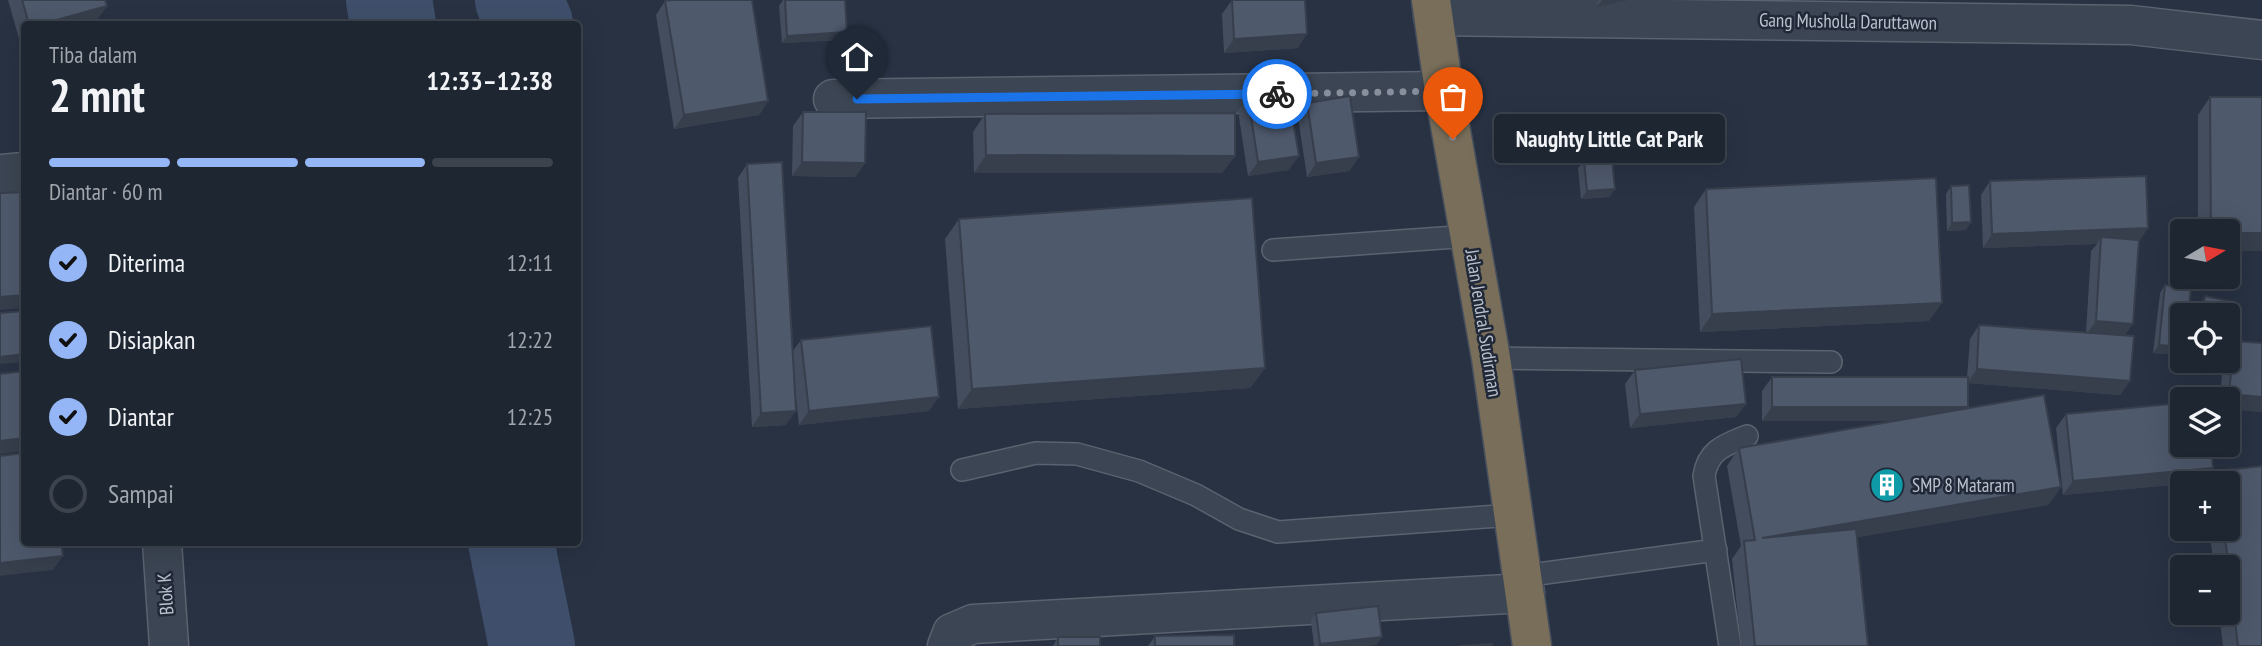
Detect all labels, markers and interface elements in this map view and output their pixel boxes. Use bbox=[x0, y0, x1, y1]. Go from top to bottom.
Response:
street label: Gang Musholla Daruttawon bbox=[1759, 7, 1937, 35]
pin bbox=[827, 27, 887, 99]
icon: home bbox=[838, 38, 876, 76]
text: Tiba dalam bbox=[49, 40, 137, 69]
courier bbox=[1242, 59, 1312, 129]
text: 12:33–12:38 bbox=[426, 64, 553, 97]
text: 2 mnt bbox=[49, 65, 145, 125]
pin bbox=[1423, 67, 1483, 139]
icon: bike bbox=[1258, 75, 1296, 113]
icon: bag bbox=[1434, 78, 1472, 116]
callout: Naughty Little Cat Park bbox=[1495, 114, 1726, 164]
text: Naughty Little Cat Park bbox=[1516, 124, 1703, 153]
text: Diantar · 60 m bbox=[49, 177, 162, 206]
north arrow bbox=[2170, 219, 2240, 289]
map controls bbox=[2170, 219, 2240, 625]
icon: check bbox=[49, 244, 87, 282]
text: Diterima bbox=[108, 246, 185, 279]
street label: Jalan Jendral Sudirman bbox=[1460, 247, 1508, 398]
text: 12:11 bbox=[507, 248, 553, 277]
button: locate bbox=[2170, 303, 2240, 373]
icon: check bbox=[49, 321, 87, 359]
text: Disiapkan bbox=[108, 323, 195, 356]
text: 12:22 bbox=[507, 325, 553, 354]
button: layers bbox=[2170, 387, 2240, 457]
icon: check bbox=[49, 398, 87, 436]
text: Diantar bbox=[108, 400, 174, 433]
text: 12:25 bbox=[507, 402, 553, 431]
building icon: SMP 8 Mataram bbox=[1868, 466, 1906, 504]
button: + bbox=[2170, 471, 2240, 541]
place label: SMP 8 Mataram bbox=[1912, 473, 2015, 497]
text: Sampai bbox=[108, 477, 174, 510]
button: − bbox=[2170, 555, 2240, 625]
street label: Blok K bbox=[152, 572, 178, 616]

